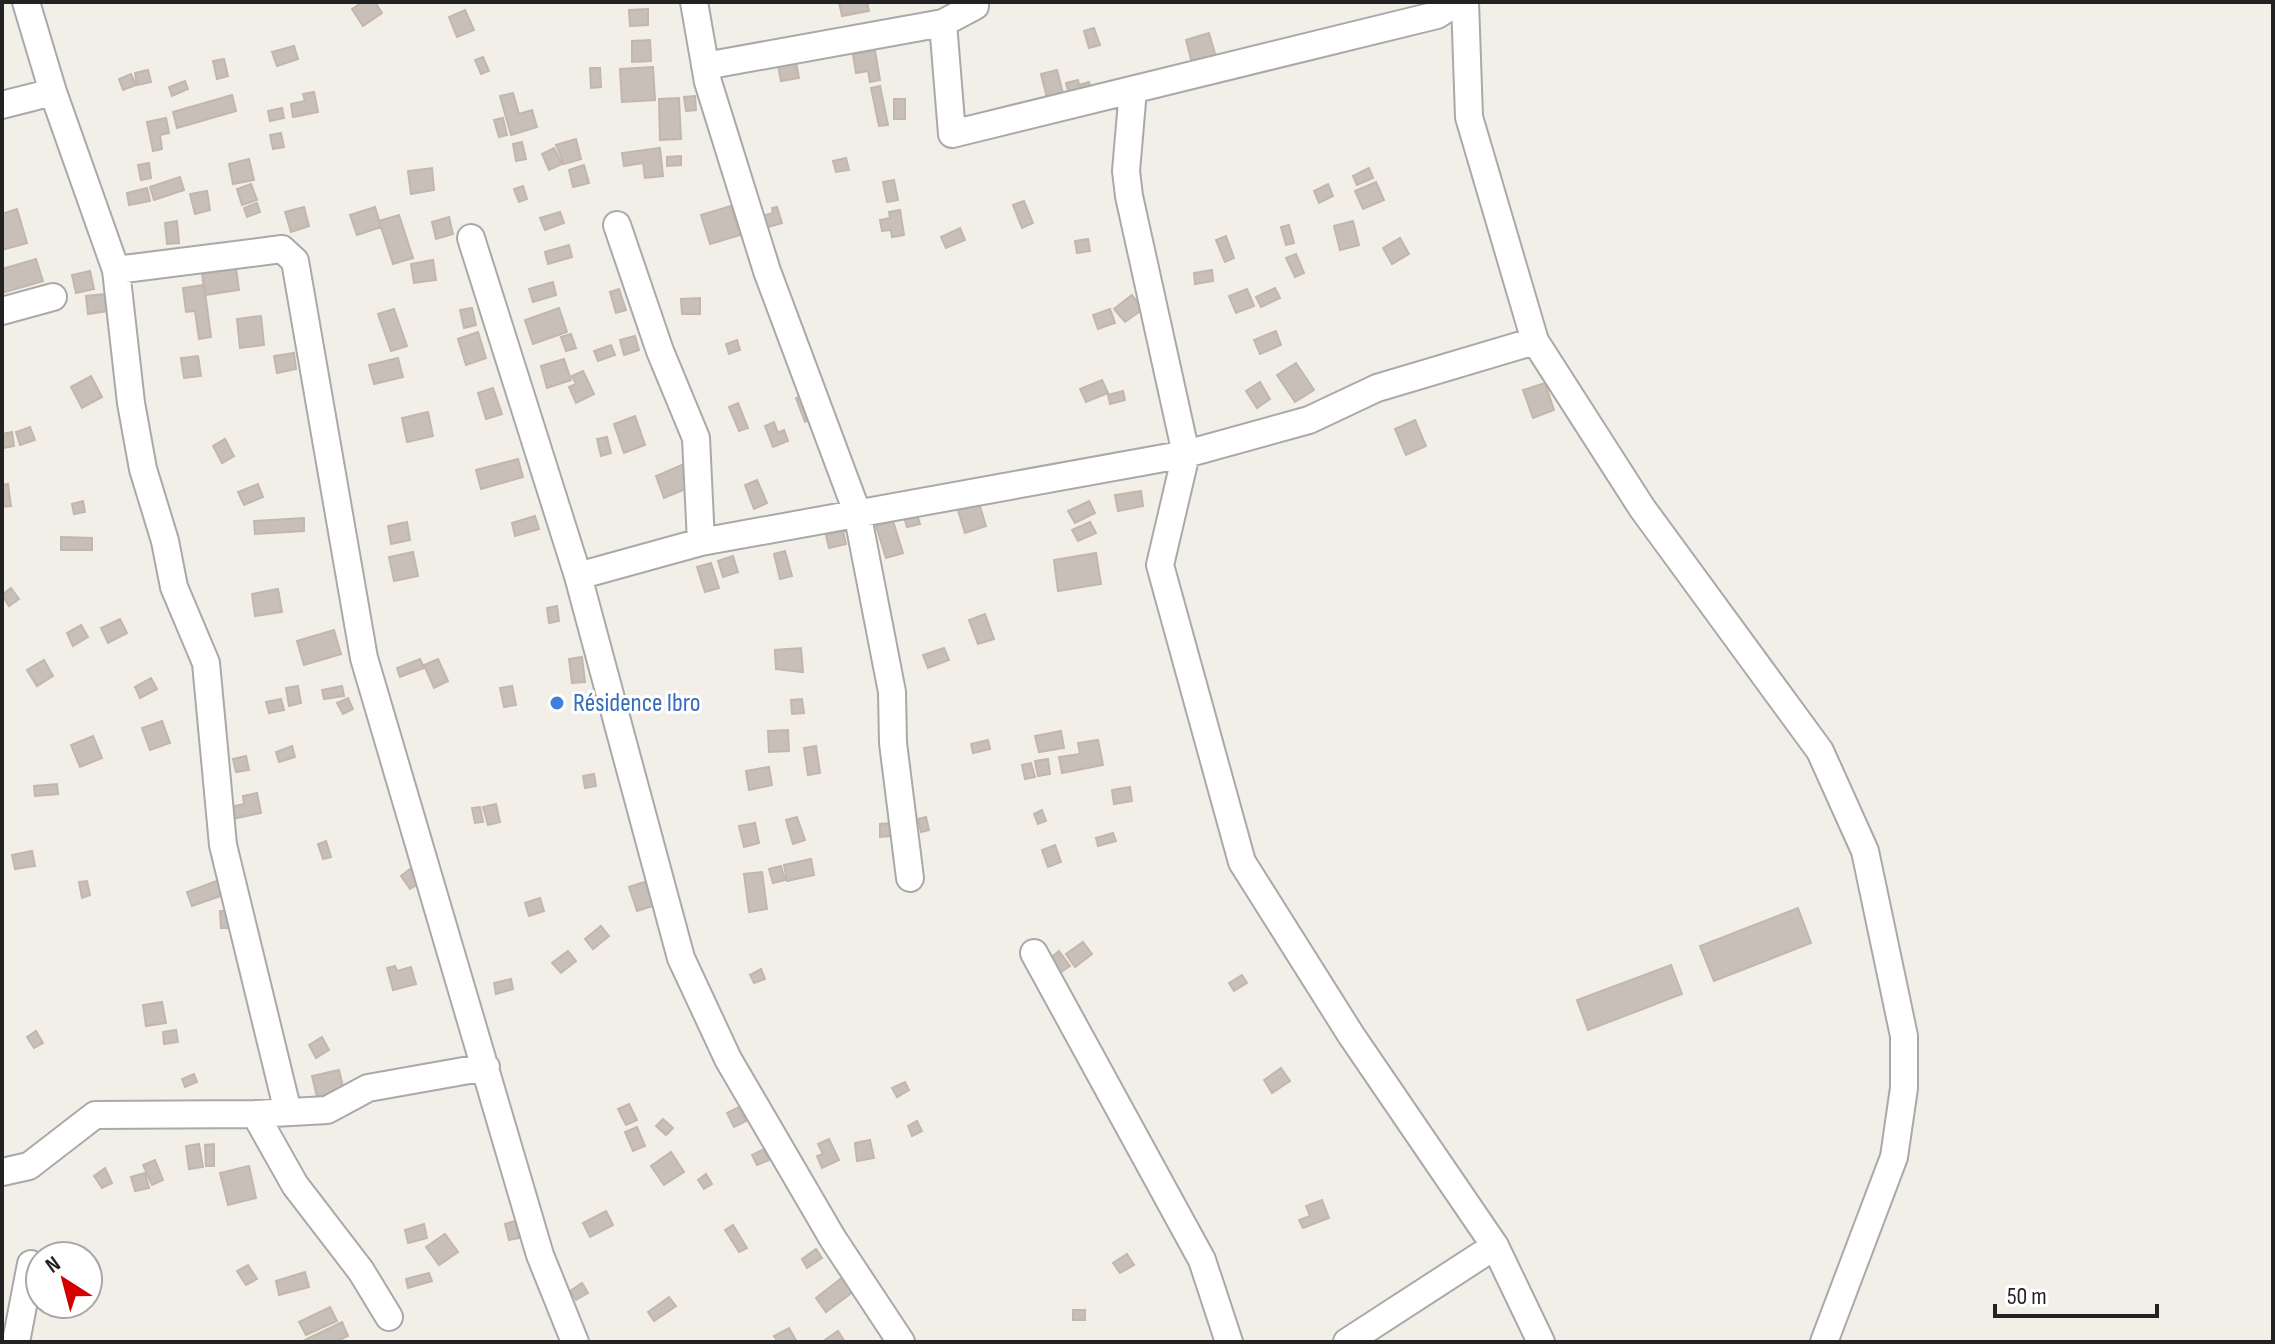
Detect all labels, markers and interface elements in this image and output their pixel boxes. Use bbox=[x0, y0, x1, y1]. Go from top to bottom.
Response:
place label: Résidence Ibro bbox=[573, 688, 701, 719]
marker: Résidence Ibro bbox=[548, 694, 566, 712]
north arrow bbox=[24, 1240, 104, 1320]
text: N bbox=[40, 1251, 66, 1279]
scale bar bbox=[1995, 1268, 2157, 1318]
text: 50 m bbox=[2007, 1282, 2047, 1311]

